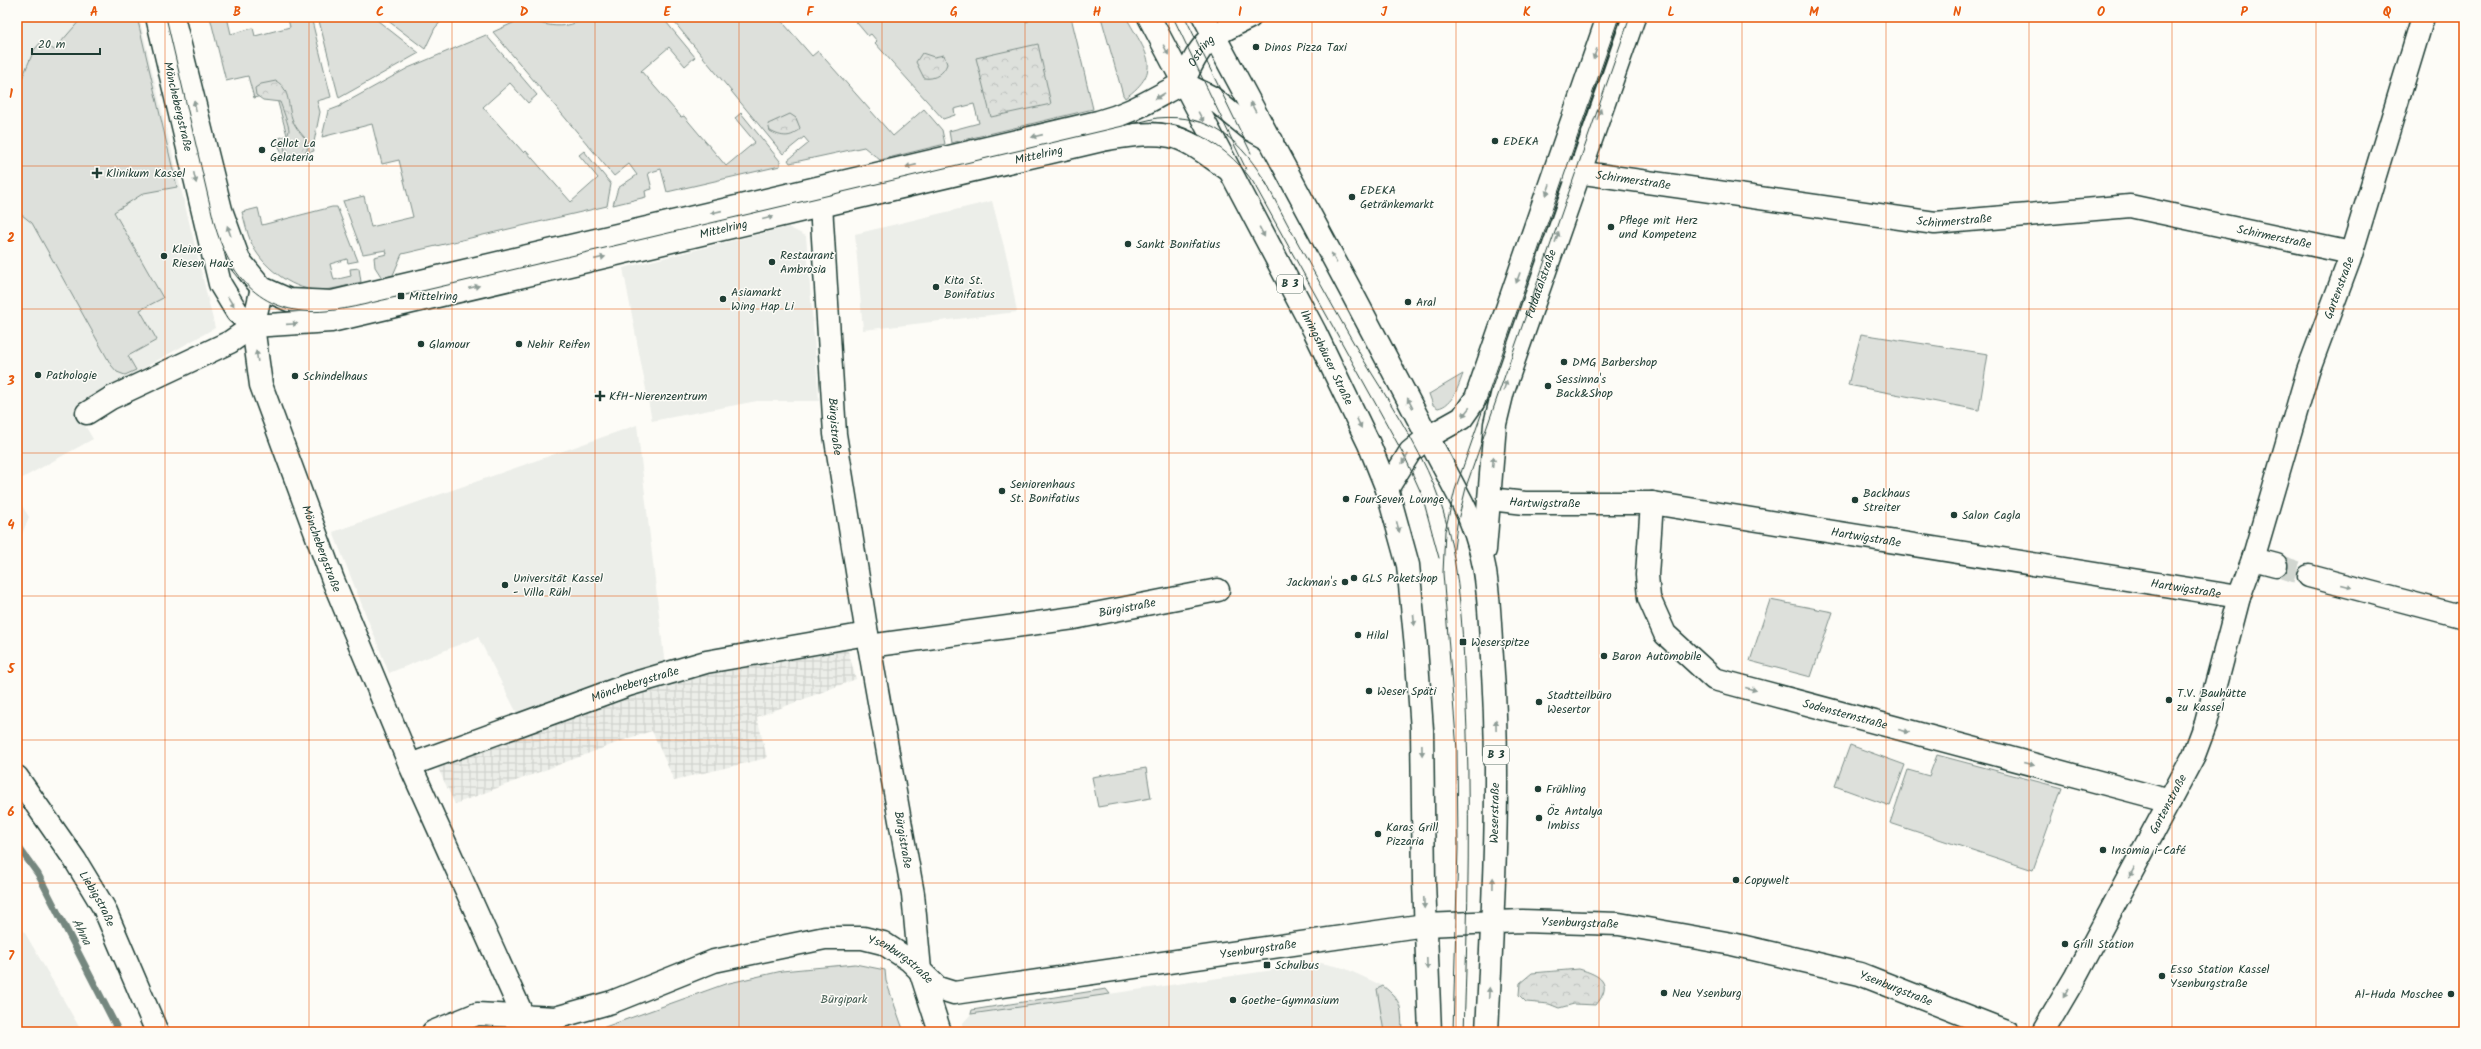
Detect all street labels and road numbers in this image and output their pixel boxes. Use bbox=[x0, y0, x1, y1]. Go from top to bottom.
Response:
street label: Ostring bbox=[1182, 30, 1219, 70]
street label: Mönchebergstraße bbox=[158, 60, 198, 154]
street label: Mittelring bbox=[1013, 140, 1065, 170]
street label: Schirmerstraße bbox=[1594, 165, 1673, 195]
street label: Schirmerstraße bbox=[1915, 209, 1993, 233]
street label: Mittelring bbox=[697, 214, 750, 244]
street label: Schirmerstraße bbox=[2235, 219, 2314, 254]
street label: Fuldatalstraße bbox=[1520, 246, 1562, 321]
street label: Gartenstraße bbox=[2319, 254, 2359, 322]
road number: B 3 bbox=[1277, 275, 1303, 293]
street label: Ihringshäuser Straße bbox=[1295, 306, 1359, 409]
street label: Bürgistraße bbox=[823, 397, 848, 457]
street label: Hartwigstraße bbox=[1508, 492, 1581, 513]
street label: Mönchebergstraße bbox=[297, 502, 347, 596]
street label: Hartwigstraße bbox=[1830, 522, 1903, 552]
street label: Hartwigstraße bbox=[2150, 574, 2223, 604]
street label: Bürgistraße bbox=[1097, 593, 1158, 623]
street label: Mönchebergstraße bbox=[588, 661, 682, 707]
street label: Sodensternstraße bbox=[1801, 694, 1890, 735]
road number: B 3 bbox=[1483, 746, 1509, 764]
street label: Gartenstraße bbox=[2144, 770, 2192, 837]
street label: Weserstraße bbox=[1485, 782, 1505, 844]
street label: Bürgistraße bbox=[889, 810, 918, 871]
street label: Liebigstraße bbox=[74, 867, 121, 930]
street label: Ysenburgstraße bbox=[1541, 912, 1619, 934]
street label: Ysenburgstraße bbox=[866, 930, 938, 989]
street label: Ysenburgstraße bbox=[1218, 934, 1298, 964]
street label: Ysenburgstraße bbox=[1856, 965, 1936, 1011]

